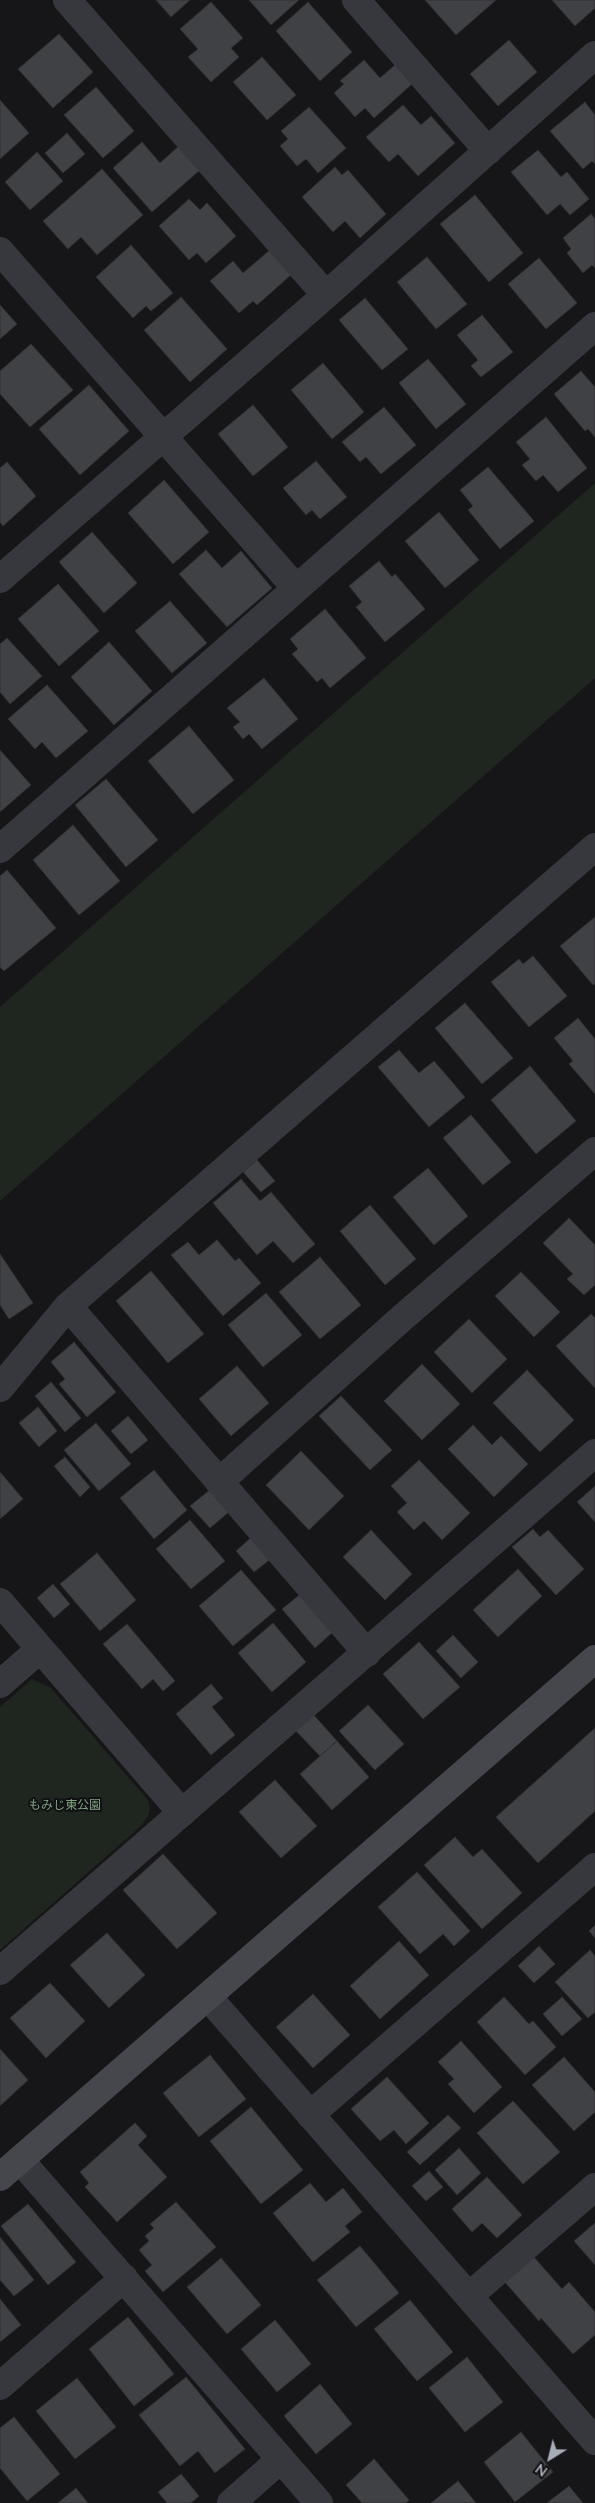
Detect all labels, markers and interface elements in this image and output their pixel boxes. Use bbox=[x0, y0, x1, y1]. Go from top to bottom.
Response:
park label: もみじ東公園 bbox=[29, 1798, 101, 1812]
north arrow bbox=[525, 2433, 575, 2483]
text: N bbox=[532, 2460, 550, 2481]

